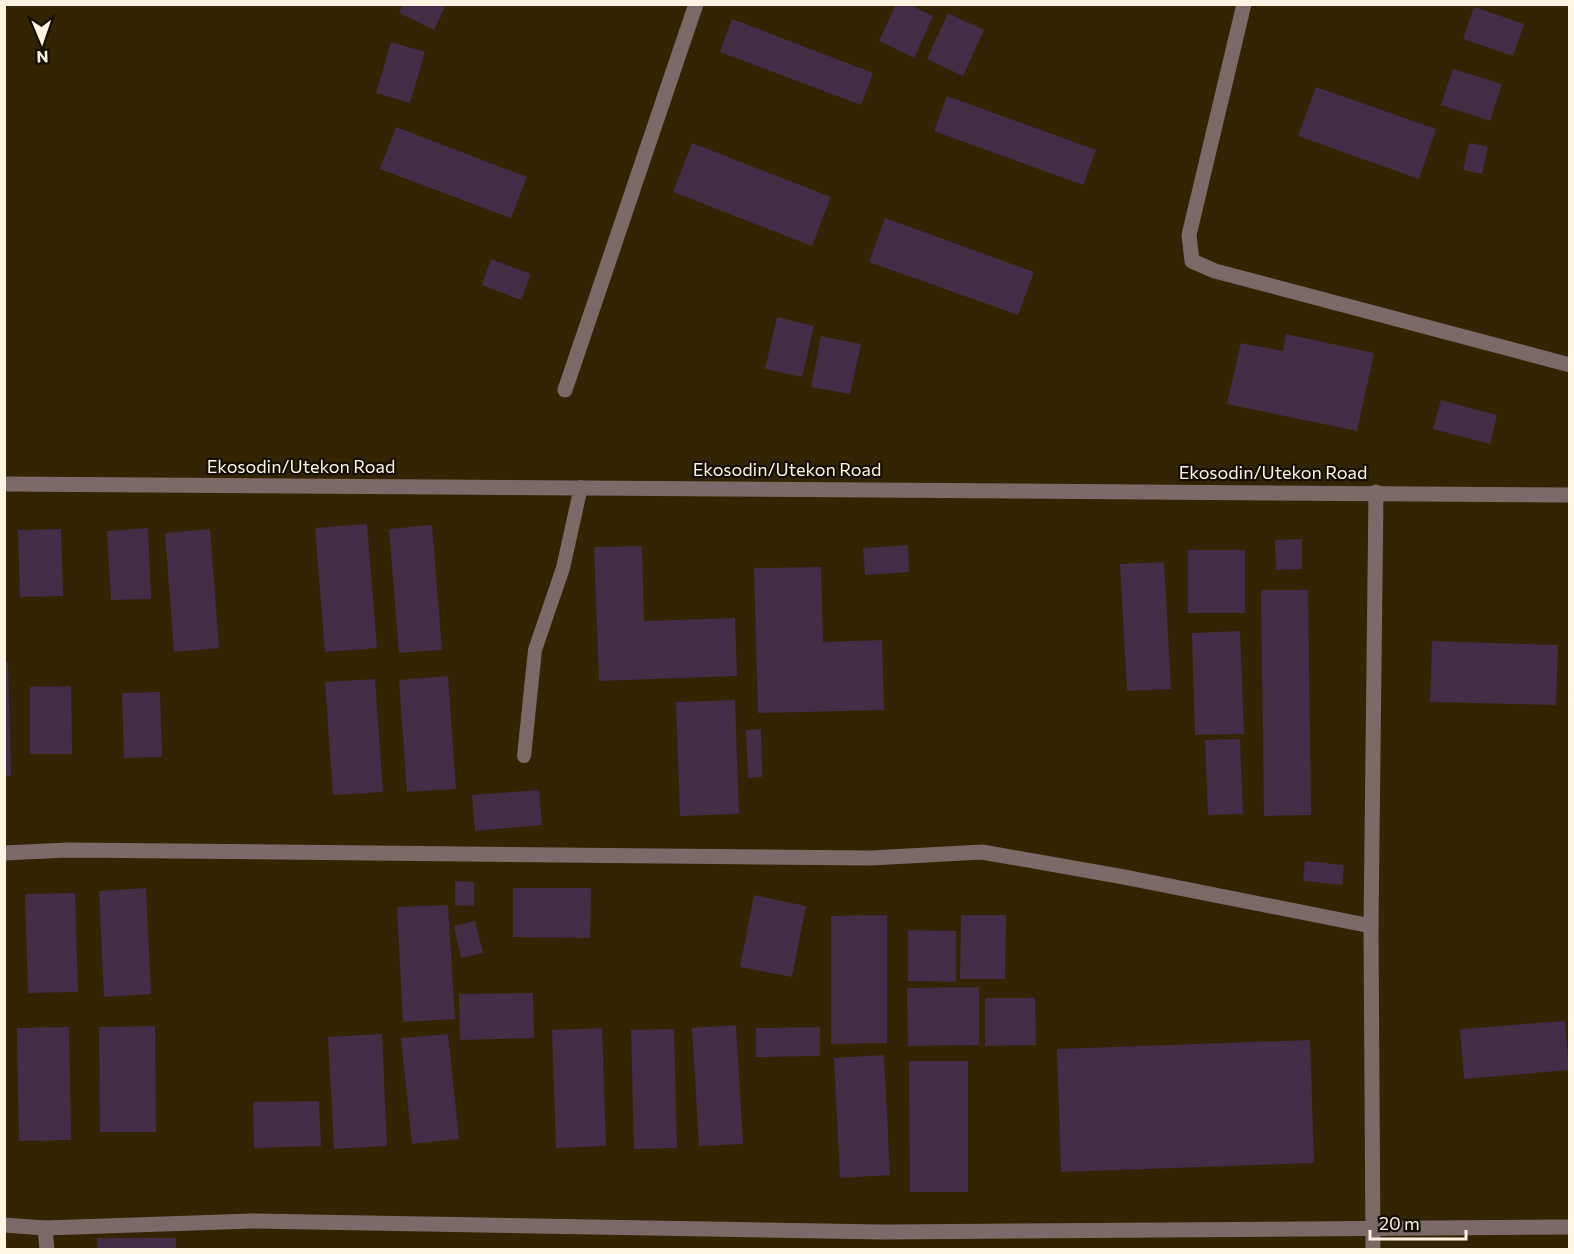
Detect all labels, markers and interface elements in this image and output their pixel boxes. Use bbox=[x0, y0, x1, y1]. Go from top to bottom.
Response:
north arrow bbox=[12, 12, 72, 72]
text: N bbox=[36, 48, 49, 67]
street label: Ekosodin/Utekon Road bbox=[207, 455, 395, 477]
street label: Ekosodin/Utekon Road bbox=[693, 458, 881, 480]
street label: Ekosodin/Utekon Road bbox=[1179, 461, 1367, 483]
scale bar bbox=[1370, 1203, 1466, 1241]
text: 20 m bbox=[1379, 1212, 1420, 1234]

